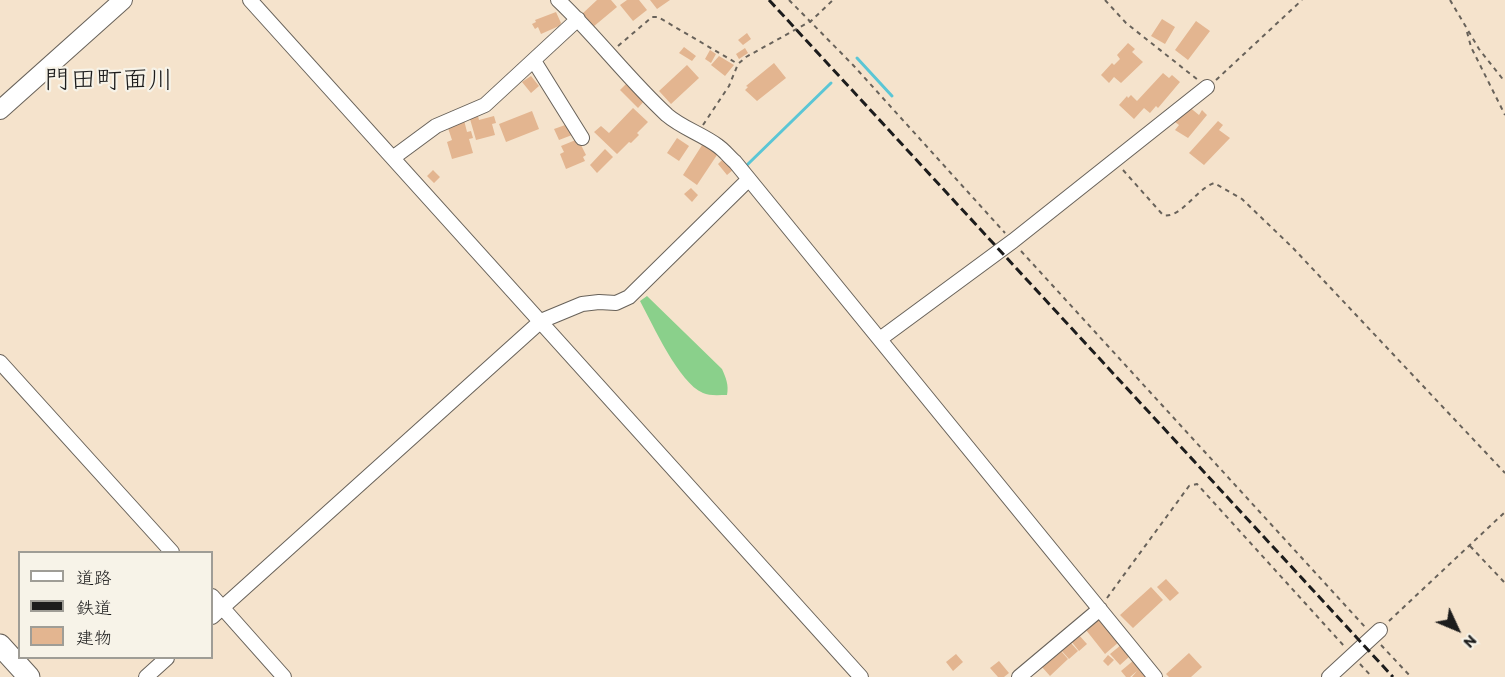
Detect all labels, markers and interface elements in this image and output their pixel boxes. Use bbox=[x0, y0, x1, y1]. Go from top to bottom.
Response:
district label: 門田町面川 bbox=[44, 65, 174, 97]
legend bbox=[18, 551, 213, 659]
text: 道路 bbox=[76, 567, 112, 589]
text: 鉄道 bbox=[76, 597, 112, 619]
north arrow bbox=[1427, 599, 1487, 659]
text: 建物 bbox=[76, 627, 112, 649]
text: N bbox=[1460, 631, 1481, 652]

